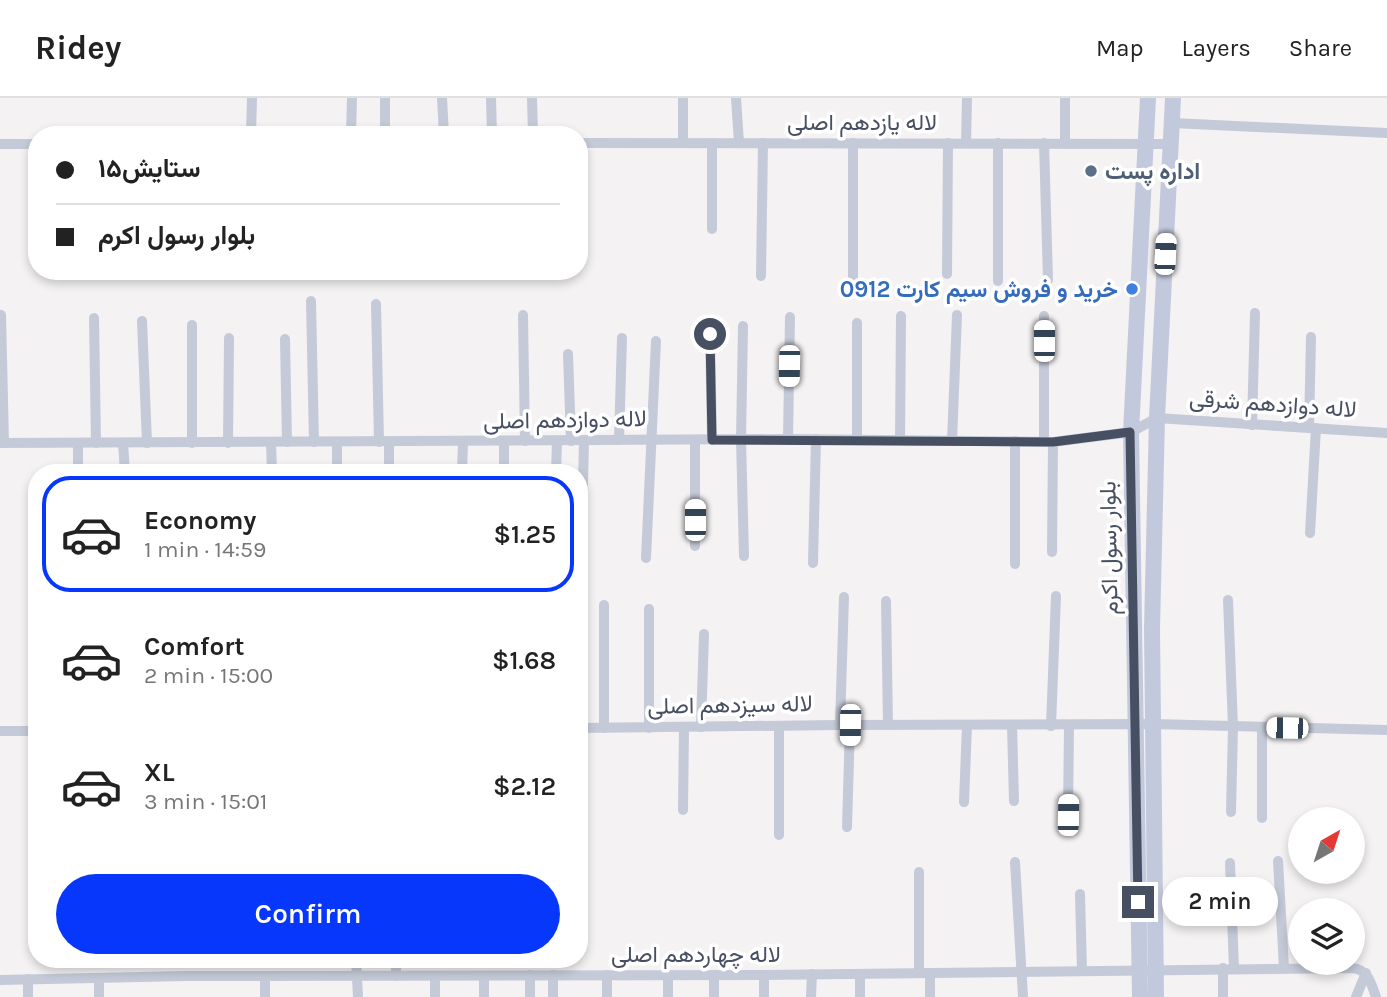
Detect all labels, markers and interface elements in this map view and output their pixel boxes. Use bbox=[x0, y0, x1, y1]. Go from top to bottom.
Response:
text: Ridey bbox=[35, 29, 121, 67]
text: Map bbox=[1096, 34, 1144, 62]
text: Layers bbox=[1182, 34, 1251, 62]
text: Share bbox=[1289, 34, 1352, 62]
street label: لاله یازدهم اصلی bbox=[787, 109, 937, 137]
text: ستایش۱۵ bbox=[98, 153, 201, 184]
place label: اداره پست bbox=[1105, 158, 1200, 187]
marker: اداره پست bbox=[1083, 163, 1099, 179]
text: بلوار رسول اکرم bbox=[98, 220, 255, 251]
car bbox=[1154, 232, 1177, 276]
place label: خرید و فروش سیم کارت 0912 bbox=[840, 276, 1118, 304]
marker: خرید و فروش سیم کارت 0912 bbox=[1124, 281, 1140, 297]
route start bbox=[694, 318, 726, 350]
car bbox=[1034, 320, 1055, 362]
car bbox=[779, 345, 800, 387]
street label: لاله دوازدهم شرقی bbox=[1188, 385, 1358, 424]
street label: لاله دوازدهم اصلی bbox=[483, 405, 647, 436]
street label: بلوار رسول اکرم bbox=[1094, 481, 1125, 615]
car bbox=[685, 499, 706, 541]
icon: car bbox=[60, 503, 123, 566]
text: Economy bbox=[144, 505, 256, 536]
text: $1.25 bbox=[494, 519, 556, 550]
text: 1 min · 14:59 bbox=[144, 536, 266, 563]
icon: car bbox=[60, 629, 123, 692]
text: Comfort bbox=[144, 631, 245, 662]
text: $1.68 bbox=[492, 645, 556, 676]
text: 2 min · 15:00 bbox=[144, 662, 273, 689]
street label: لاله سیزدهم اصلی bbox=[647, 690, 813, 721]
car bbox=[840, 704, 861, 746]
car bbox=[1266, 717, 1309, 739]
icon: car bbox=[60, 755, 123, 818]
text: XL bbox=[144, 757, 175, 788]
text: $2.12 bbox=[493, 771, 556, 802]
text: 3 min · 15:01 bbox=[144, 788, 267, 815]
car bbox=[1058, 794, 1079, 836]
north arrow bbox=[1288, 807, 1365, 884]
map controls bbox=[1288, 807, 1365, 975]
button: Confirm bbox=[56, 874, 560, 954]
callout: 2 min bbox=[1162, 878, 1278, 926]
route end bbox=[1122, 886, 1154, 918]
text: 2 min bbox=[1189, 888, 1251, 915]
button: layers bbox=[1288, 898, 1365, 975]
street label: لاله چهاردهم اصلی bbox=[611, 941, 781, 970]

